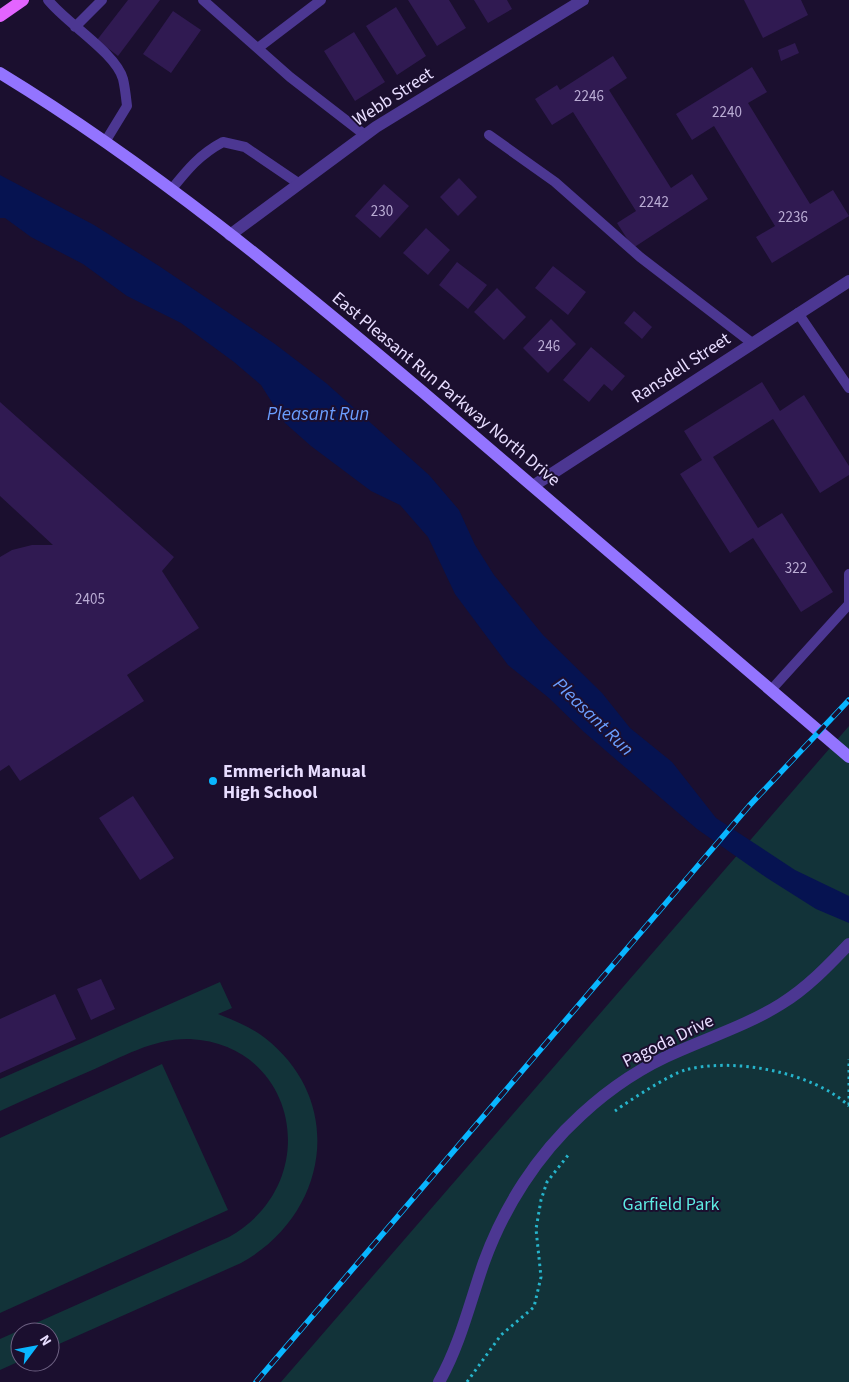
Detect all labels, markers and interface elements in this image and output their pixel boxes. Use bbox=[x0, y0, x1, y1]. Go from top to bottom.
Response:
street label: Webb Street bbox=[348, 62, 438, 132]
house number: 2246 bbox=[574, 86, 604, 107]
house number: 2240 bbox=[712, 102, 742, 123]
house number: 2242 bbox=[639, 192, 669, 213]
house number: 230 bbox=[371, 201, 393, 222]
house number: 2236 bbox=[778, 207, 808, 228]
street label: East Pleasant Run Parkway North Drive bbox=[326, 286, 566, 492]
street label: Ransdell Street bbox=[627, 327, 735, 409]
house number: 246 bbox=[538, 336, 560, 357]
water label: Pleasant Run bbox=[267, 401, 369, 428]
house number: 322 bbox=[785, 558, 807, 579]
house number: 2405 bbox=[75, 589, 105, 610]
water label: Pleasant Run bbox=[547, 672, 639, 762]
place label: Emmerich Manual High School bbox=[223, 759, 366, 805]
marker: Emmerich Manual High School bbox=[207, 775, 219, 787]
street label: Pagoda Drive bbox=[618, 1008, 718, 1074]
park label: Garfield Park bbox=[623, 1192, 720, 1217]
north arrow bbox=[10, 1322, 60, 1372]
text: N bbox=[34, 1331, 56, 1350]

